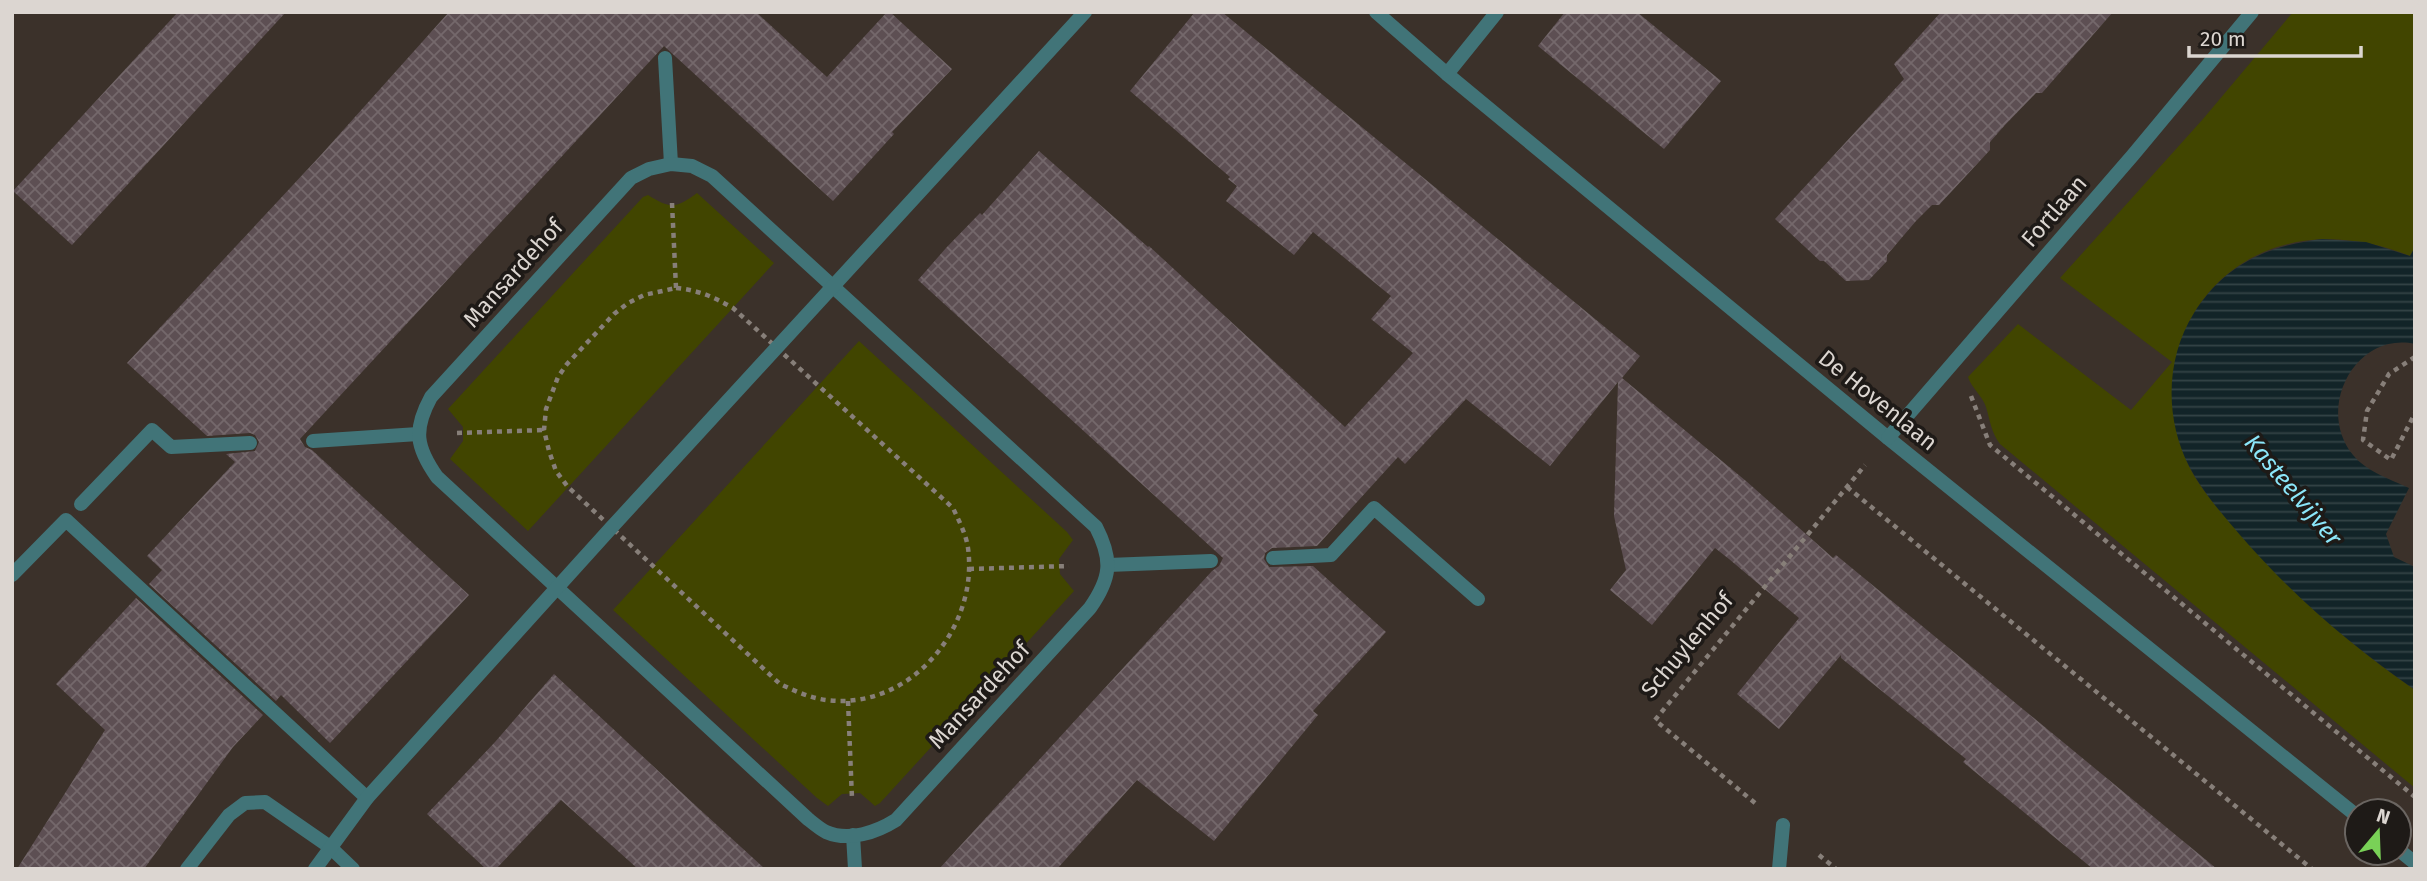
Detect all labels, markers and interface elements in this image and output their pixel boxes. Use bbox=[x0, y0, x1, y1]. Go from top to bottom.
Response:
scale bar bbox=[2189, 14, 2360, 58]
text: 20 m bbox=[2200, 26, 2246, 52]
street label: Fortlaan bbox=[2015, 169, 2093, 253]
street label: Mansardehof bbox=[457, 211, 570, 333]
street label: De Hovenlaan bbox=[1813, 344, 1943, 456]
water label: Kasteelvijver bbox=[2239, 429, 2348, 552]
street label: Schuylenhof bbox=[1635, 585, 1741, 703]
street label: Mansardehof bbox=[922, 634, 1037, 754]
north arrow bbox=[2343, 797, 2413, 867]
text: N bbox=[2374, 803, 2393, 829]

